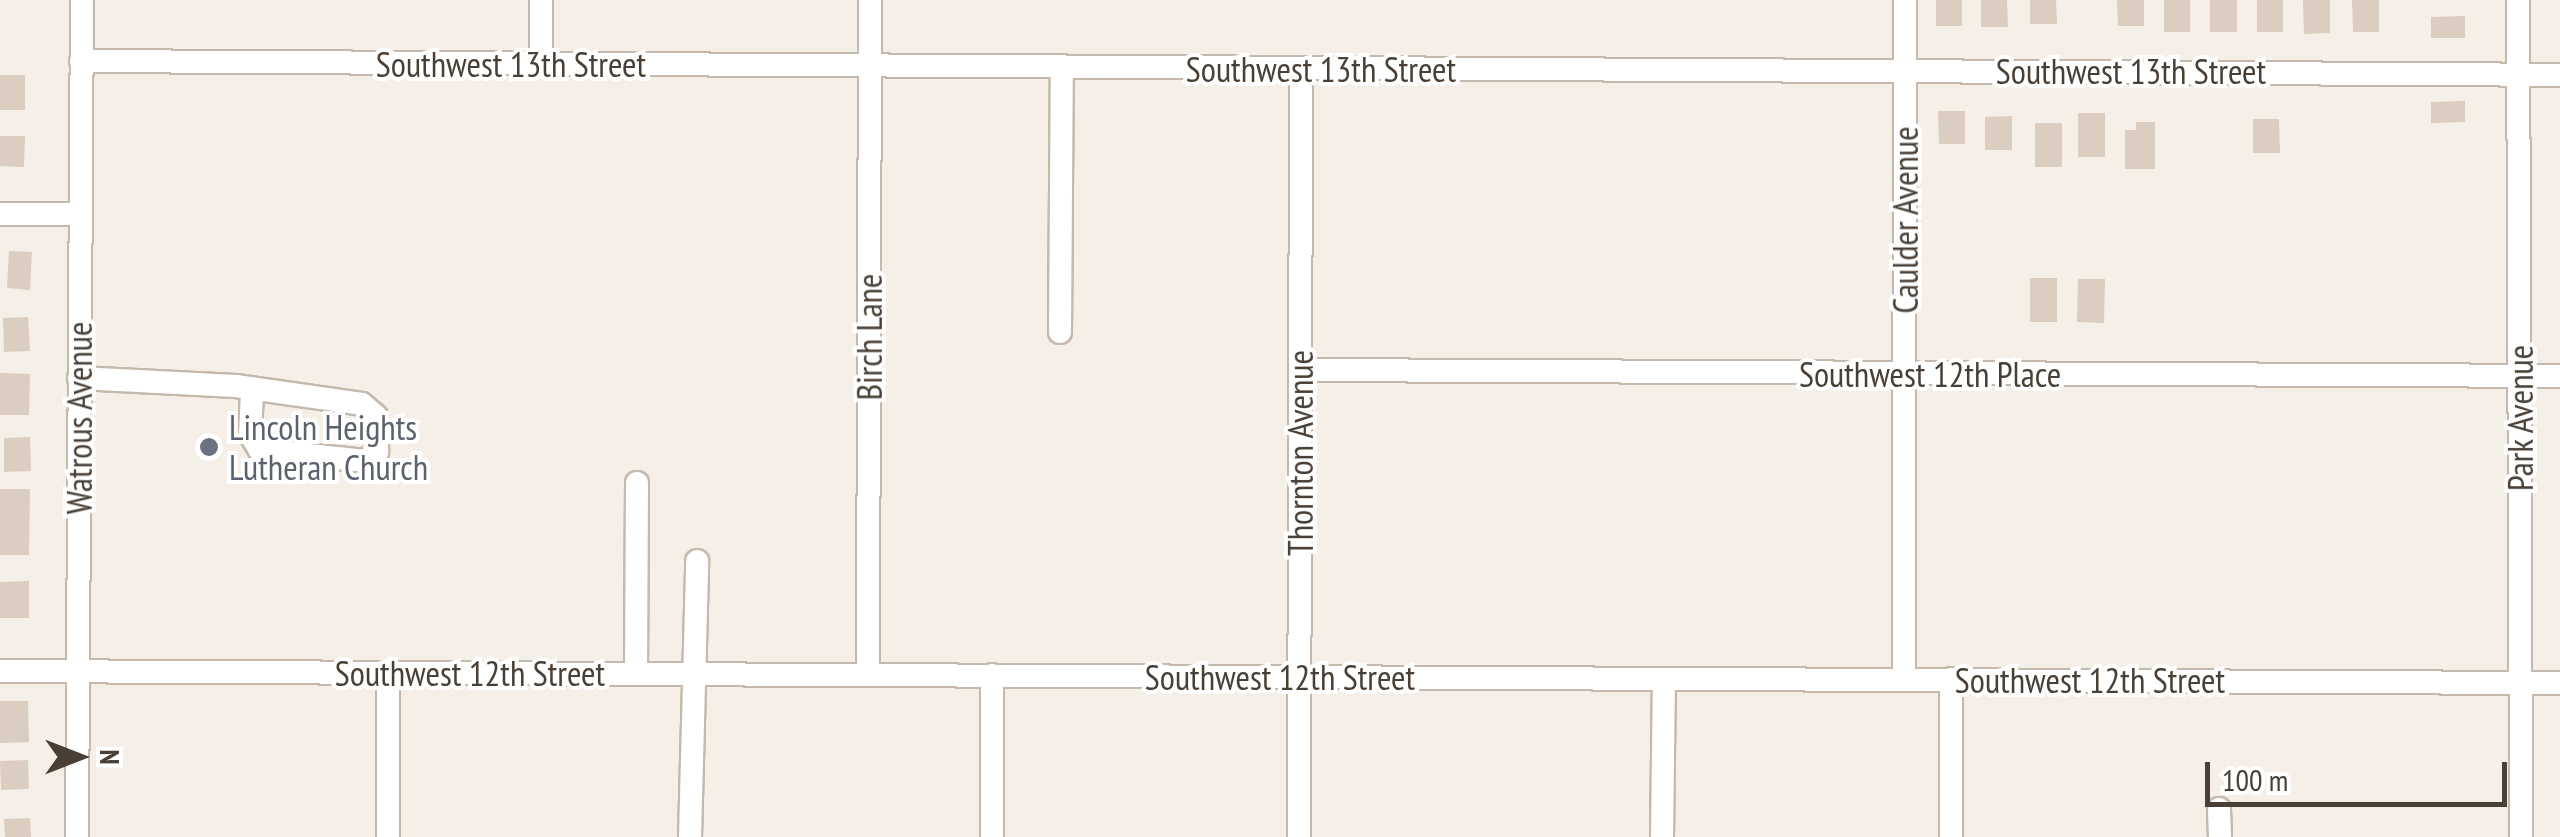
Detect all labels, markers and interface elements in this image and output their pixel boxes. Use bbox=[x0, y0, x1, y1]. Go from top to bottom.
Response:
street label: Southwest 13th Street bbox=[376, 43, 646, 85]
street label: Southwest 13th Street bbox=[1186, 48, 1456, 90]
street label: Southwest 13th Street bbox=[1996, 50, 2266, 92]
street label: Caulder Avenue bbox=[1884, 126, 1926, 314]
street label: Birch Lane bbox=[848, 274, 890, 400]
street label: Watrous Avenue bbox=[58, 321, 100, 515]
street label: Park Avenue bbox=[2499, 344, 2541, 492]
street label: Thornton Avenue bbox=[1279, 350, 1321, 556]
street label: Southwest 12th Place bbox=[1799, 353, 2061, 395]
place label: Lincoln Heights Lutheran Church bbox=[229, 406, 428, 488]
marker: Lincoln Heights Lutheran Church bbox=[198, 436, 220, 458]
street label: Southwest 12th Street bbox=[335, 652, 605, 694]
street label: Southwest 12th Street bbox=[1145, 656, 1415, 698]
street label: Southwest 12th Street bbox=[1955, 659, 2225, 701]
north arrow bbox=[30, 707, 130, 807]
scale bar bbox=[2210, 742, 2512, 804]
text: N bbox=[92, 749, 129, 765]
text: 100 m bbox=[2222, 760, 2288, 799]

